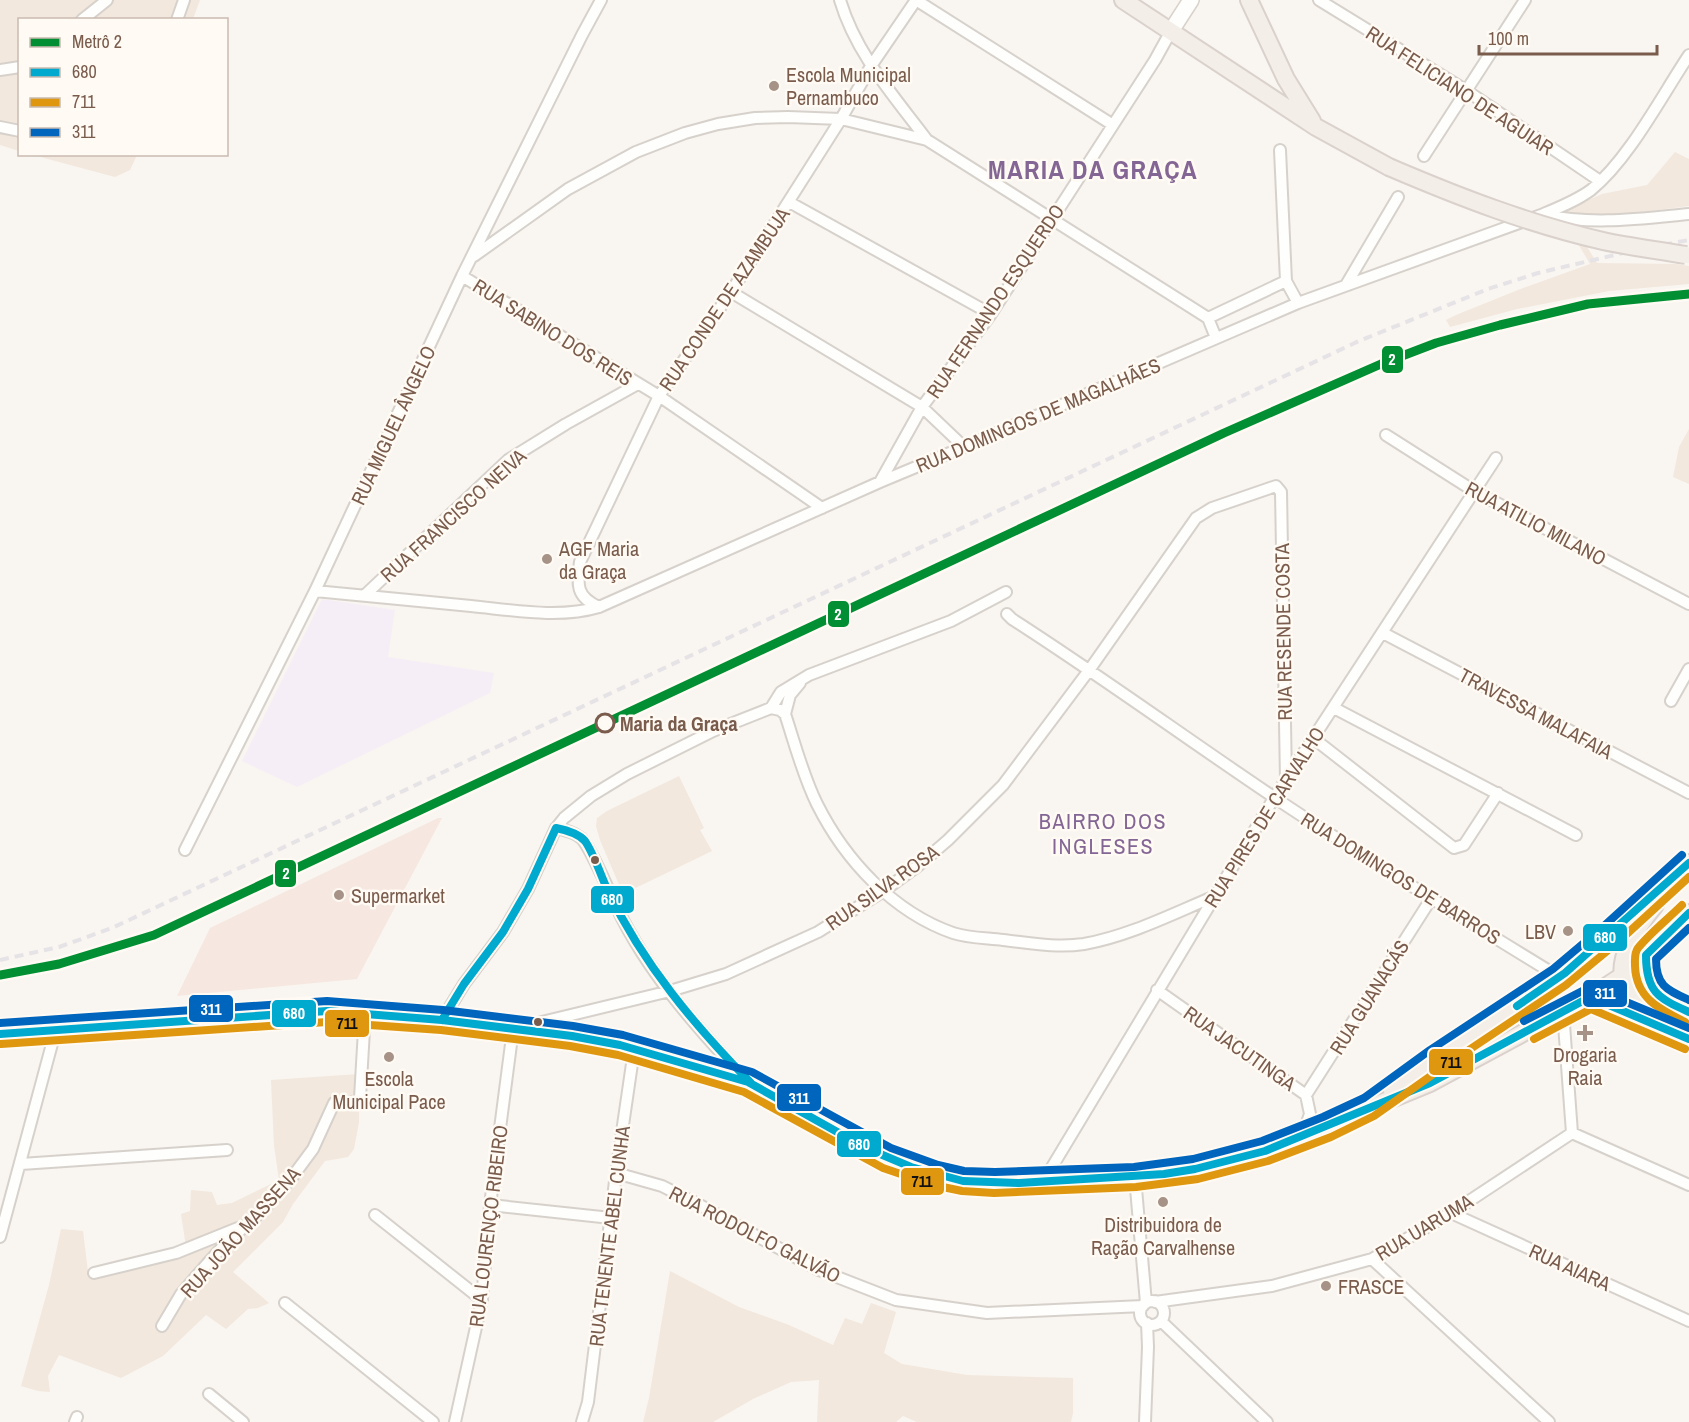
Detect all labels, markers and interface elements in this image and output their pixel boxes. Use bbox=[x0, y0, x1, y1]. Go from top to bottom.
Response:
legend bbox=[18, 18, 228, 156]
scale bar bbox=[1479, 18, 1658, 56]
street label: RUA FELICIANO DE AGUIAR bbox=[1361, 19, 1559, 161]
text: 100 m bbox=[1488, 26, 1529, 51]
text: Metrô 2 bbox=[72, 29, 122, 54]
text: 680 bbox=[72, 59, 97, 84]
place label: Escola Municipal Pernambuco bbox=[786, 61, 911, 111]
marker: Escola Municipal Pernambuco bbox=[767, 79, 781, 93]
text: 711 bbox=[72, 89, 96, 114]
text: 311 bbox=[72, 119, 96, 144]
district label: MARIA DA GRAÇA bbox=[988, 152, 1198, 187]
street label: RUA FERNANDO ESQUERDO bbox=[920, 199, 1070, 403]
street label: RUA CONDE DE AZAMBUJA bbox=[652, 202, 796, 396]
street label: RUA SABINO DOS REIS bbox=[468, 272, 638, 392]
street label: RUA MIGUEL ÂNGELO bbox=[344, 341, 442, 509]
line badge: 2 bbox=[1381, 345, 1404, 374]
text: 2 bbox=[1388, 348, 1396, 370]
street label: RUA DOMINGOS DE MAGALHÃES bbox=[911, 351, 1165, 479]
street label: RUA FRANCISCO NEIVA bbox=[374, 442, 532, 588]
street label: RUA ATILIO MILANO bbox=[1461, 475, 1611, 571]
place label: AGF Maria da Graça bbox=[558, 535, 639, 585]
street label: RUA RESENDE COSTA bbox=[1268, 543, 1298, 721]
marker: AGF Maria da Graça bbox=[540, 552, 554, 566]
line badge: 2 bbox=[827, 600, 850, 628]
text: 2 bbox=[834, 603, 842, 625]
street label: TRAVESSA MALAFAIA bbox=[1455, 661, 1618, 765]
place label: Maria da Graça bbox=[620, 710, 738, 737]
marker: Maria da Graça bbox=[595, 713, 615, 733]
street label: RUA PIRES DE CARVALHO bbox=[1197, 722, 1331, 912]
street label: RUA DOMINGOS DE BARROS bbox=[1296, 805, 1506, 951]
district label: BAIRRO DOS INGLESES bbox=[1039, 806, 1167, 861]
street label: RUA SILVA ROSA bbox=[820, 838, 944, 936]
unlabelled marker bbox=[589, 854, 601, 866]
line badge: 2 bbox=[274, 859, 297, 888]
text: 2 bbox=[282, 862, 290, 884]
place label: Supermarket bbox=[351, 882, 445, 909]
line badge: 680 bbox=[590, 885, 635, 914]
marker: Supermarket bbox=[332, 888, 346, 902]
text: 680 bbox=[601, 888, 623, 910]
place label: LBV bbox=[1525, 918, 1556, 945]
line badge: 680 bbox=[1582, 923, 1628, 952]
marker: LBV bbox=[1561, 924, 1575, 938]
text: 680 bbox=[1594, 926, 1616, 948]
street label: RUA GUANACÁS bbox=[1323, 935, 1415, 1059]
line badge: 311 bbox=[1582, 979, 1628, 1008]
text: 311 bbox=[1594, 982, 1616, 1004]
line badge: 311 bbox=[188, 994, 234, 1023]
text: 311 bbox=[200, 998, 222, 1020]
line badge: 680 bbox=[271, 999, 317, 1028]
street label: RUA JACUTINGA bbox=[1179, 999, 1302, 1097]
text: 680 bbox=[283, 1002, 305, 1024]
line badge: 711 bbox=[324, 1009, 370, 1038]
text: 711 bbox=[336, 1012, 358, 1034]
unlabelled marker bbox=[532, 1016, 544, 1028]
marker: Drogaria Raia bbox=[1578, 1026, 1592, 1040]
place label: Drogaria Raia bbox=[1553, 1041, 1617, 1091]
line badge: 711 bbox=[1428, 1048, 1474, 1076]
marker: Escola Municipal Pace bbox=[382, 1050, 396, 1064]
text: 711 bbox=[1440, 1051, 1462, 1073]
place label: Escola Municipal Pace bbox=[332, 1065, 446, 1115]
line badge: 311 bbox=[776, 1083, 822, 1112]
text: 311 bbox=[788, 1087, 810, 1109]
street label: RUA LOURENÇO RIBEIRO bbox=[462, 1123, 514, 1329]
street label: RUA TENENTE ABEL CUNHA bbox=[582, 1124, 636, 1348]
line badge: 680 bbox=[836, 1130, 882, 1158]
text: 680 bbox=[848, 1133, 870, 1155]
street label: RUA JOÃO MASSENA bbox=[174, 1161, 306, 1303]
line badge: 711 bbox=[900, 1167, 945, 1196]
text: 711 bbox=[911, 1170, 933, 1192]
street label: RUA RODOLFO GALVÃO bbox=[665, 1179, 845, 1289]
street label: RUA UARUMA bbox=[1370, 1187, 1478, 1267]
marker: Distribuidora de Ração Carvalhense bbox=[1156, 1195, 1170, 1209]
place label: Distribuidora de Ração Carvalhense bbox=[1091, 1211, 1235, 1261]
street label: RUA AIARA bbox=[1525, 1237, 1615, 1297]
place label: FRASCE bbox=[1338, 1273, 1405, 1300]
marker: FRASCE bbox=[1319, 1279, 1333, 1293]

